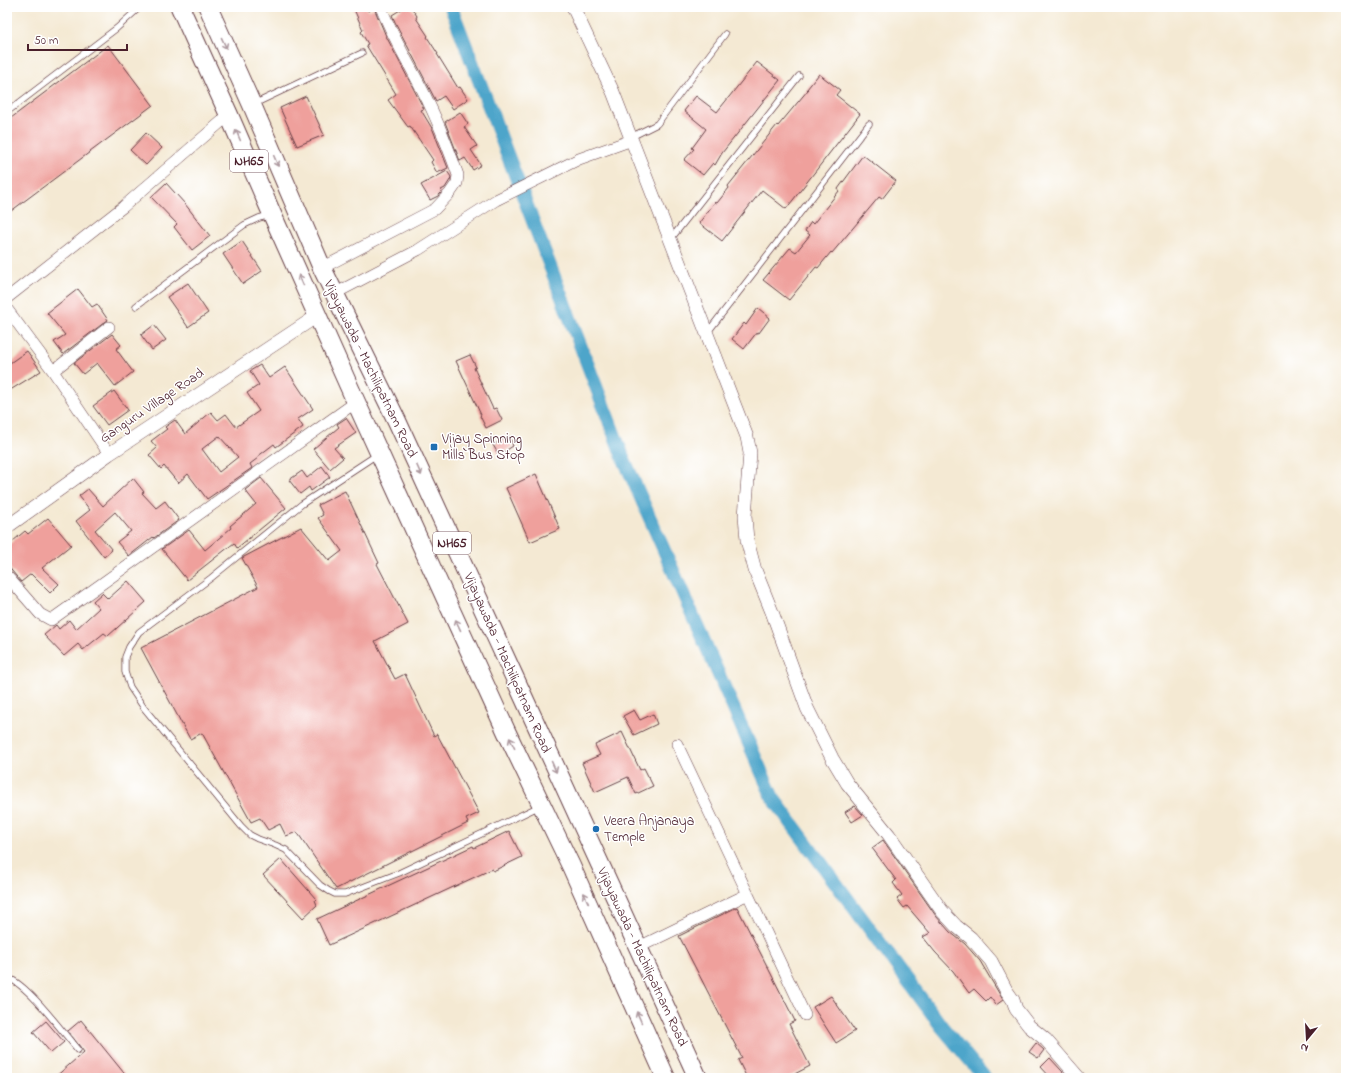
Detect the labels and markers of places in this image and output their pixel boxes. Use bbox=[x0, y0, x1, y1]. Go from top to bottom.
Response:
place label: Vijay Spinning Mills Bus Stop bbox=[441, 429, 525, 466]
marker: Vijay Spinning Mills Bus Stop bbox=[429, 442, 439, 452]
place label: Veera Anjanaya Temple bbox=[603, 811, 694, 848]
marker: Veera Anjanaya Temple bbox=[591, 824, 601, 834]

